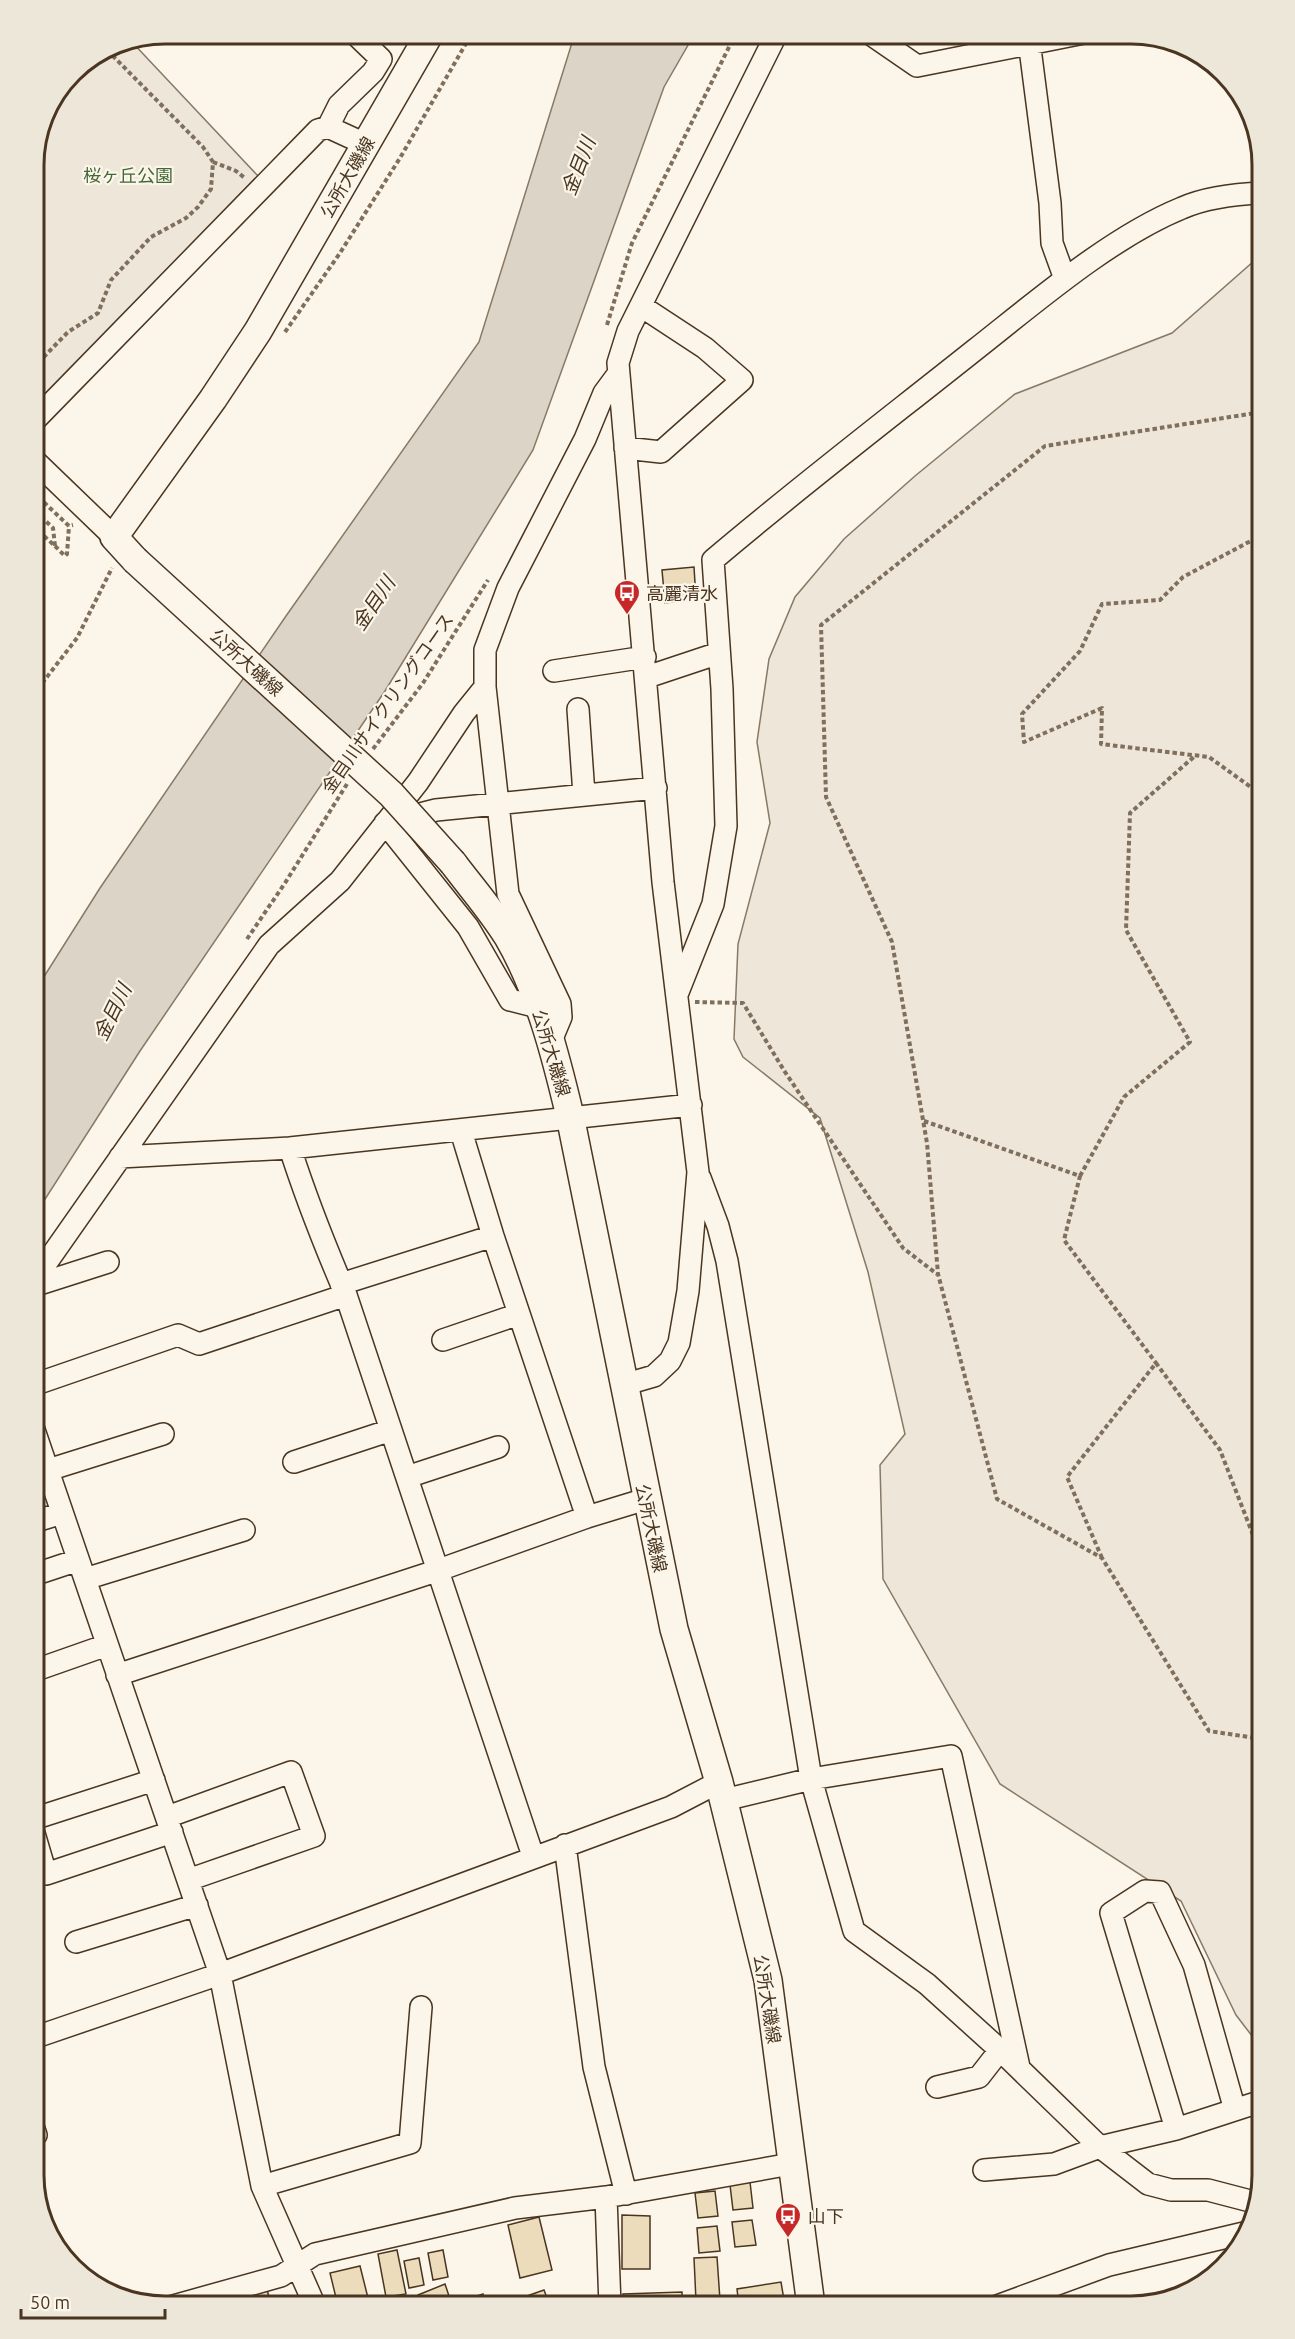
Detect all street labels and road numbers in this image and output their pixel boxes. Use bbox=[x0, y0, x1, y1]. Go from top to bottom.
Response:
street label: 公所大磯線 bbox=[316, 133, 378, 221]
street label: 金目川サイクリングコース bbox=[317, 609, 457, 797]
street label: 公所大磯線 bbox=[207, 624, 287, 700]
street label: 公所大磯線 bbox=[529, 1007, 575, 1099]
street label: 公所大磯線 bbox=[633, 1482, 671, 1574]
street label: 公所大磯線 bbox=[751, 1953, 785, 2045]

